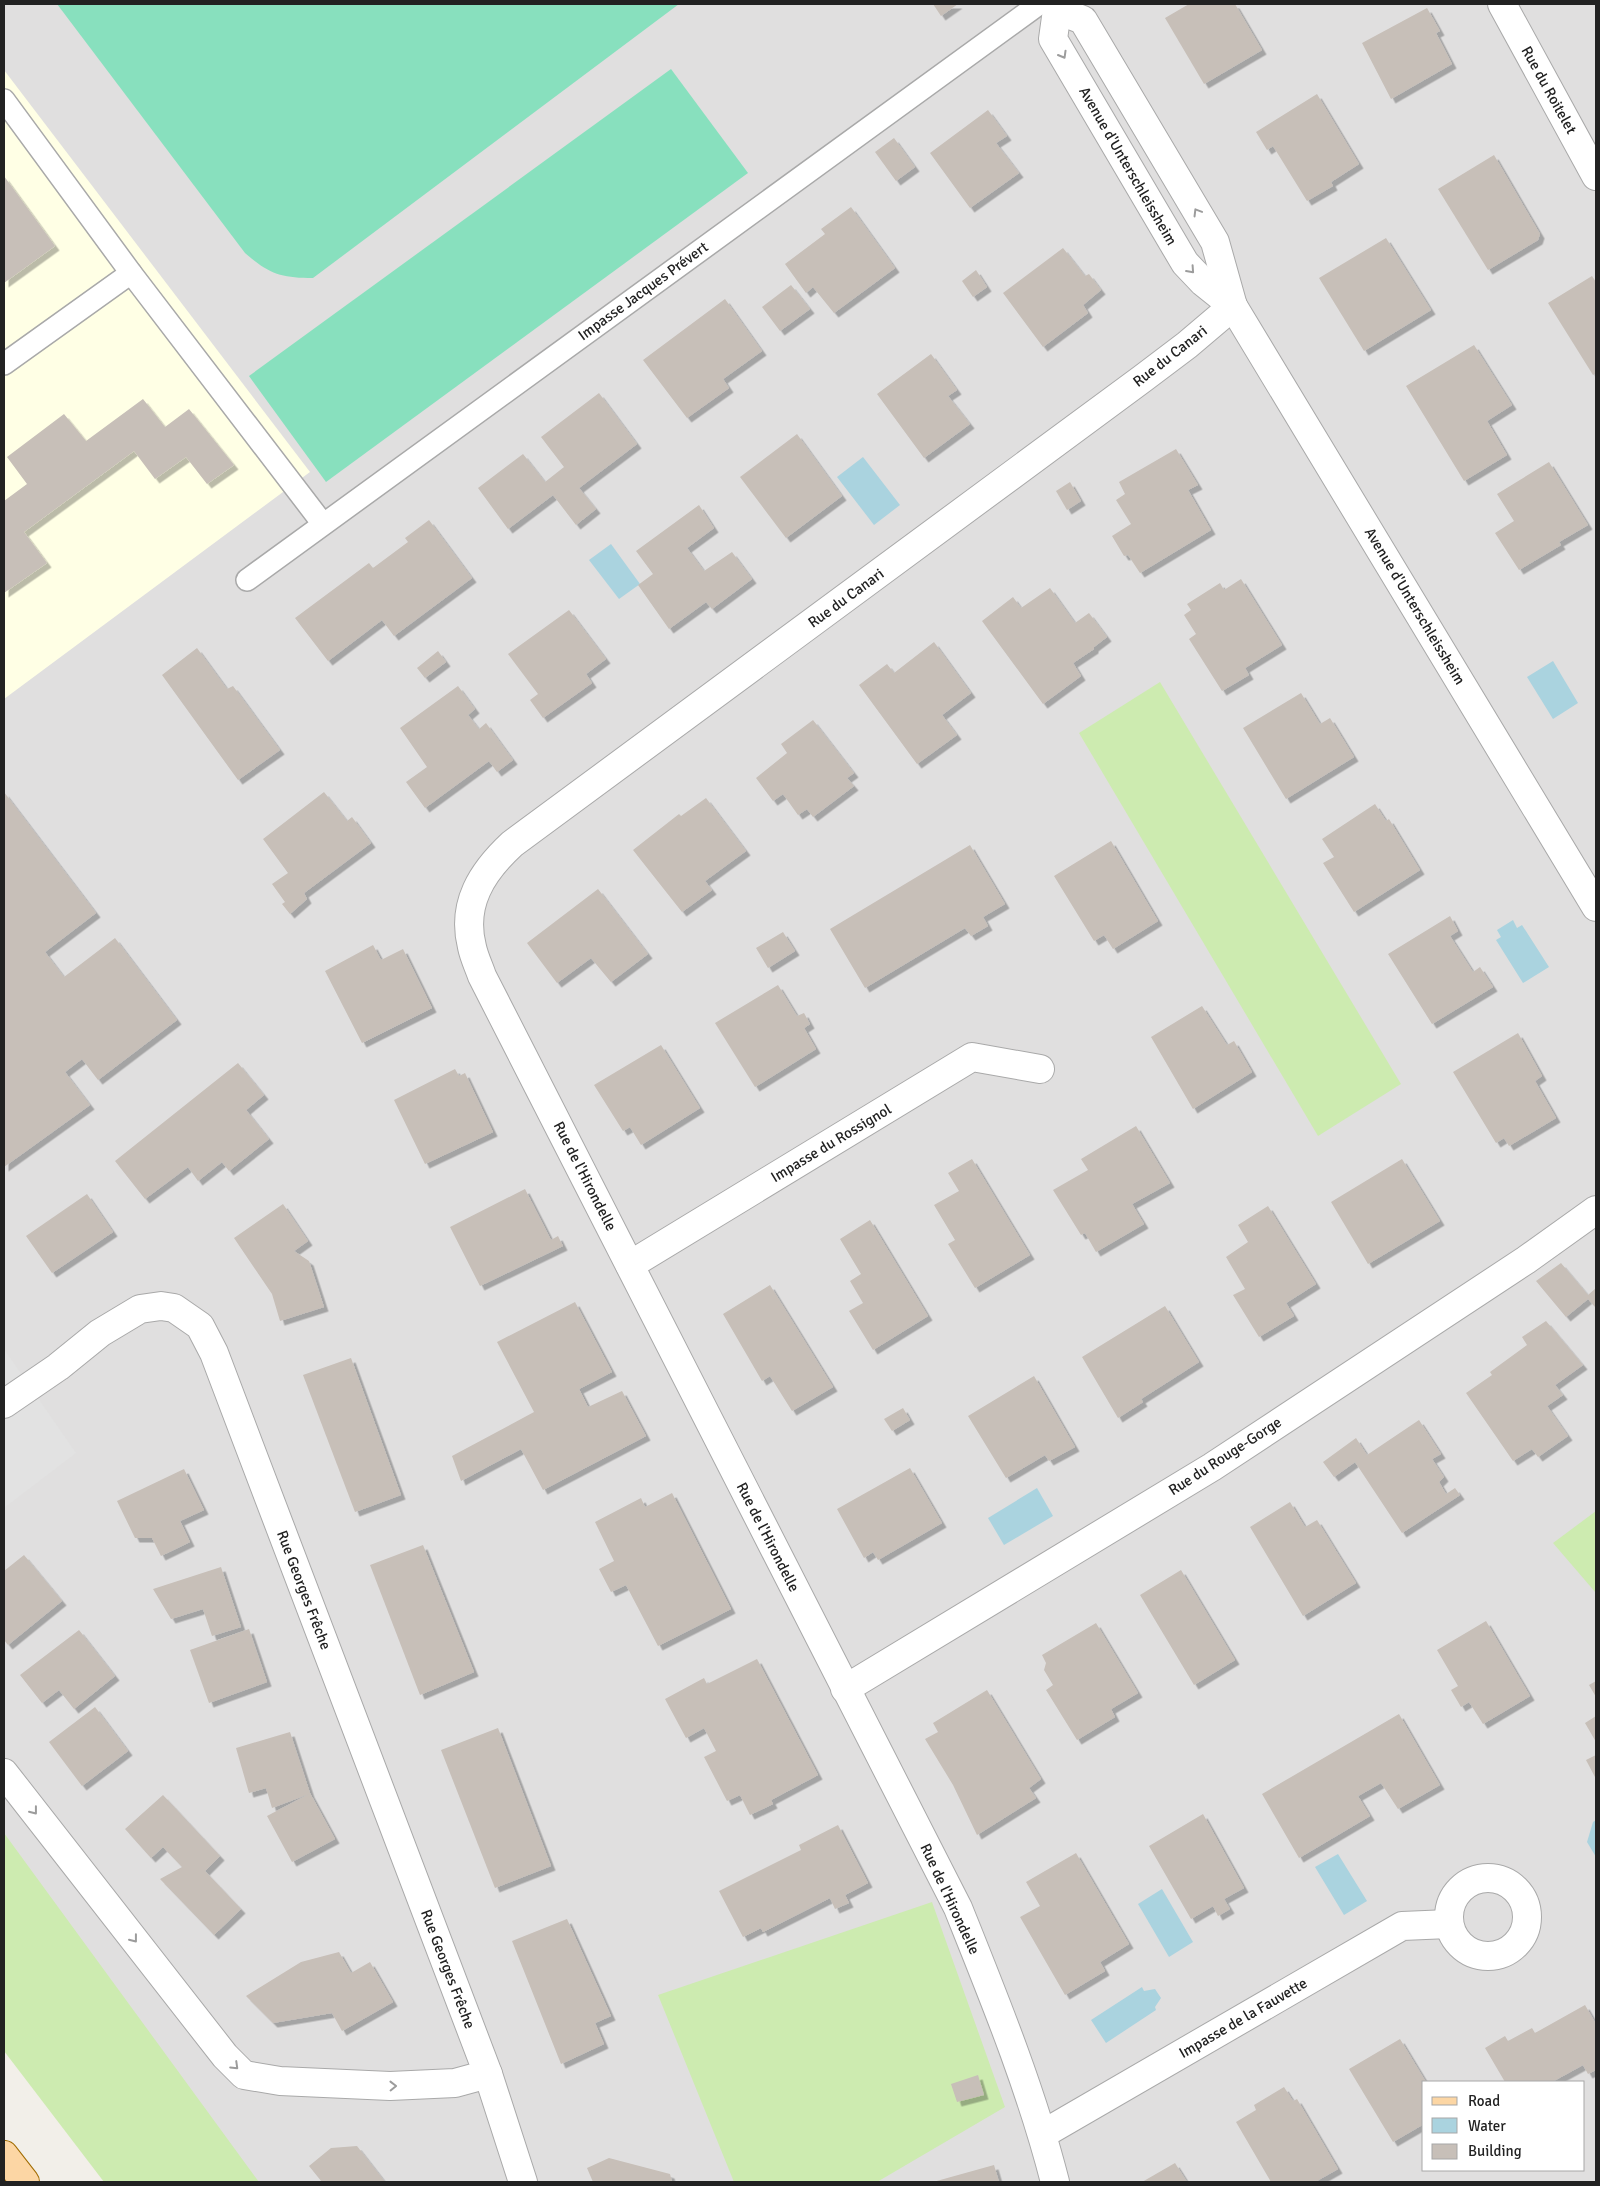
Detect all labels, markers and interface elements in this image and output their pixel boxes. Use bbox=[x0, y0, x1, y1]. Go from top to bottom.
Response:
street label: Rue du Roitelet bbox=[1518, 43, 1580, 137]
one-way arrow bbox=[1056, 50, 1066, 59]
street label: Avenue d'Unterschleissheim bbox=[1075, 84, 1181, 249]
one-way arrow bbox=[1194, 209, 1204, 218]
street label: Impasse Jacques Prévert bbox=[574, 238, 712, 344]
one-way arrow bbox=[1185, 264, 1194, 273]
street label: Rue du Canari bbox=[1129, 321, 1211, 391]
street label: Avenue d'Unterschleissheim bbox=[1361, 524, 1469, 688]
street label: Rue du Canari bbox=[805, 564, 887, 632]
street label: Impasse du Rossignol bbox=[767, 1100, 895, 1186]
street label: Rue de l'Hirondelle bbox=[550, 1118, 620, 1234]
street label: Rue du Rouge-Gorge bbox=[1165, 1413, 1285, 1499]
street label: Rue de l'Hirondelle bbox=[733, 1479, 803, 1595]
street label: Rue Georges Frêche bbox=[273, 1528, 335, 1652]
one-way arrow bbox=[28, 1805, 36, 1814]
street label: Rue de l'Hirondelle bbox=[916, 1841, 984, 1957]
street label: Rue Georges Frêche bbox=[417, 1907, 479, 2031]
one-way arrow bbox=[128, 1934, 137, 1943]
street label: Impasse de la Fauvette bbox=[1176, 1974, 1310, 2062]
one-way arrow bbox=[229, 2060, 238, 2069]
one-way arrow bbox=[390, 2081, 398, 2091]
legend bbox=[1422, 2081, 1585, 2171]
text: Road bbox=[1468, 2092, 1500, 2110]
text: Water bbox=[1468, 2117, 1506, 2135]
text: Building bbox=[1468, 2142, 1522, 2160]

